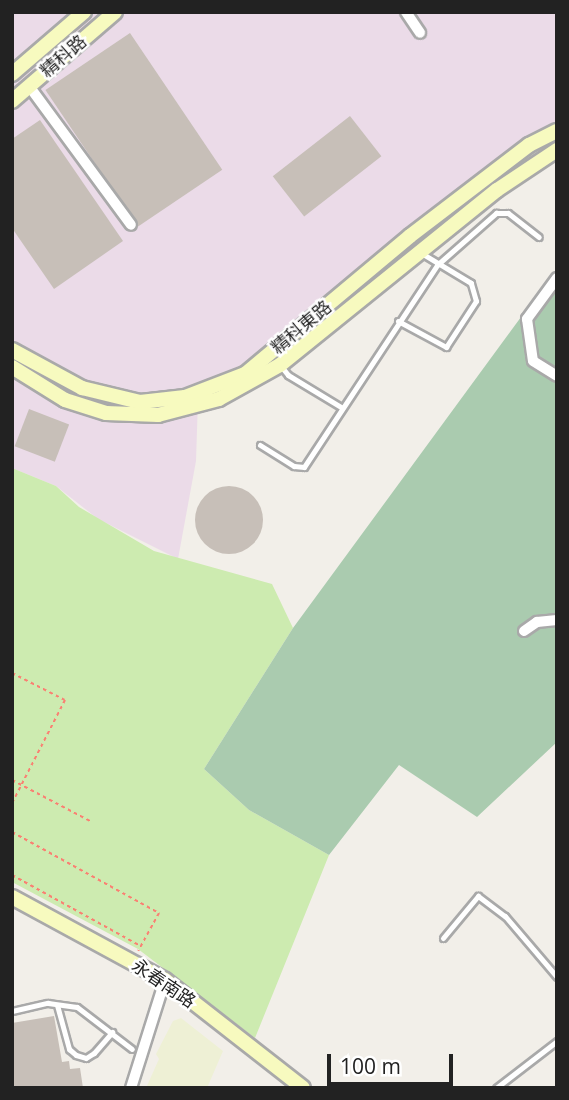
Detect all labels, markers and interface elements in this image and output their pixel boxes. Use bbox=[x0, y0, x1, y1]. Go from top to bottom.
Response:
street label: 精科路 bbox=[36, 30, 90, 82]
street label: 精科東路 bbox=[266, 296, 336, 358]
street label: 永春南路 bbox=[128, 954, 200, 1012]
scale bar bbox=[331, 1040, 457, 1084]
text: 100 m bbox=[340, 1052, 401, 1080]

